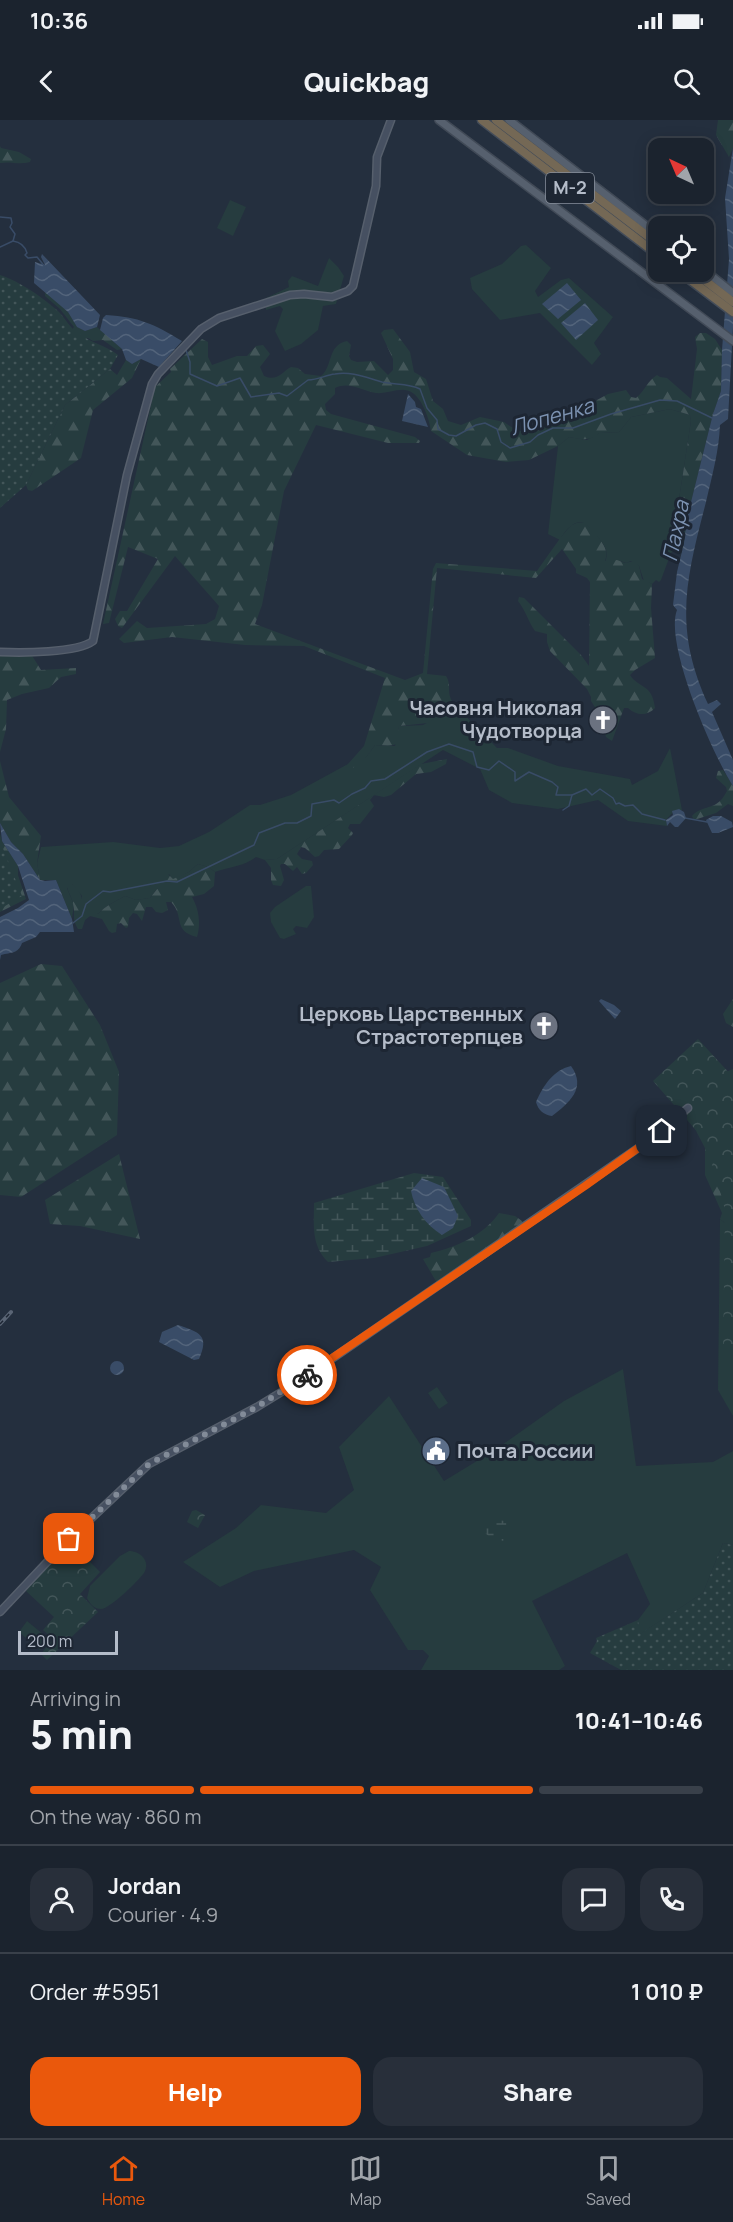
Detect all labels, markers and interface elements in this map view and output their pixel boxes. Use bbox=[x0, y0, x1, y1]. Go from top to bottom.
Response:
text: 10:36 bbox=[30, 6, 88, 36]
text: Quickbag bbox=[304, 63, 429, 100]
icon: back bbox=[30, 65, 63, 98]
icon: search bbox=[670, 65, 703, 98]
north arrow bbox=[648, 138, 714, 204]
map controls bbox=[648, 138, 714, 282]
road number: М-2 bbox=[546, 173, 594, 203]
button: locate bbox=[648, 216, 714, 282]
water label: Лопенка bbox=[507, 390, 598, 441]
water label: Пахра bbox=[655, 497, 695, 564]
place label: Часовня Николая Чудотворца bbox=[409, 694, 582, 744]
church icon: Часовня Николая Чудотворца bbox=[587, 704, 619, 736]
place label: Церковь Царственных Страстотерпцев bbox=[299, 1000, 523, 1050]
church icon: Церковь Царственных Страстотерпцев bbox=[528, 1010, 560, 1042]
pin bbox=[636, 1105, 687, 1156]
icon: home bbox=[645, 1114, 678, 1147]
courier bbox=[277, 1345, 337, 1405]
icon: bike bbox=[291, 1359, 324, 1392]
public building icon: Почта России bbox=[420, 1435, 452, 1467]
place label: Почта России bbox=[457, 1437, 593, 1464]
pin bbox=[43, 1513, 94, 1564]
icon: bag bbox=[52, 1522, 85, 1555]
scale bar bbox=[18, 1628, 118, 1656]
text: 200 m bbox=[27, 1630, 72, 1652]
text: Arriving in bbox=[30, 1685, 121, 1712]
text: 10:41–10:46 bbox=[575, 1706, 703, 1736]
text: 5 min bbox=[30, 1707, 133, 1761]
text: On the way · 860 m bbox=[30, 1803, 201, 1830]
button: person bbox=[30, 1868, 93, 1931]
button: chat bbox=[562, 1868, 625, 1931]
button: phone bbox=[640, 1868, 703, 1931]
text: Jordan bbox=[108, 1871, 181, 1901]
text: Courier · 4.9 bbox=[108, 1901, 218, 1928]
text: Order #5951 bbox=[30, 1977, 160, 2007]
text: 1 010 ₽ bbox=[631, 1977, 703, 2007]
button: Help bbox=[30, 2057, 361, 2126]
button: Share bbox=[373, 2057, 703, 2126]
tab: Home bbox=[102, 2152, 145, 2210]
tab: Map bbox=[349, 2152, 382, 2210]
tab: Saved bbox=[586, 2152, 631, 2210]

